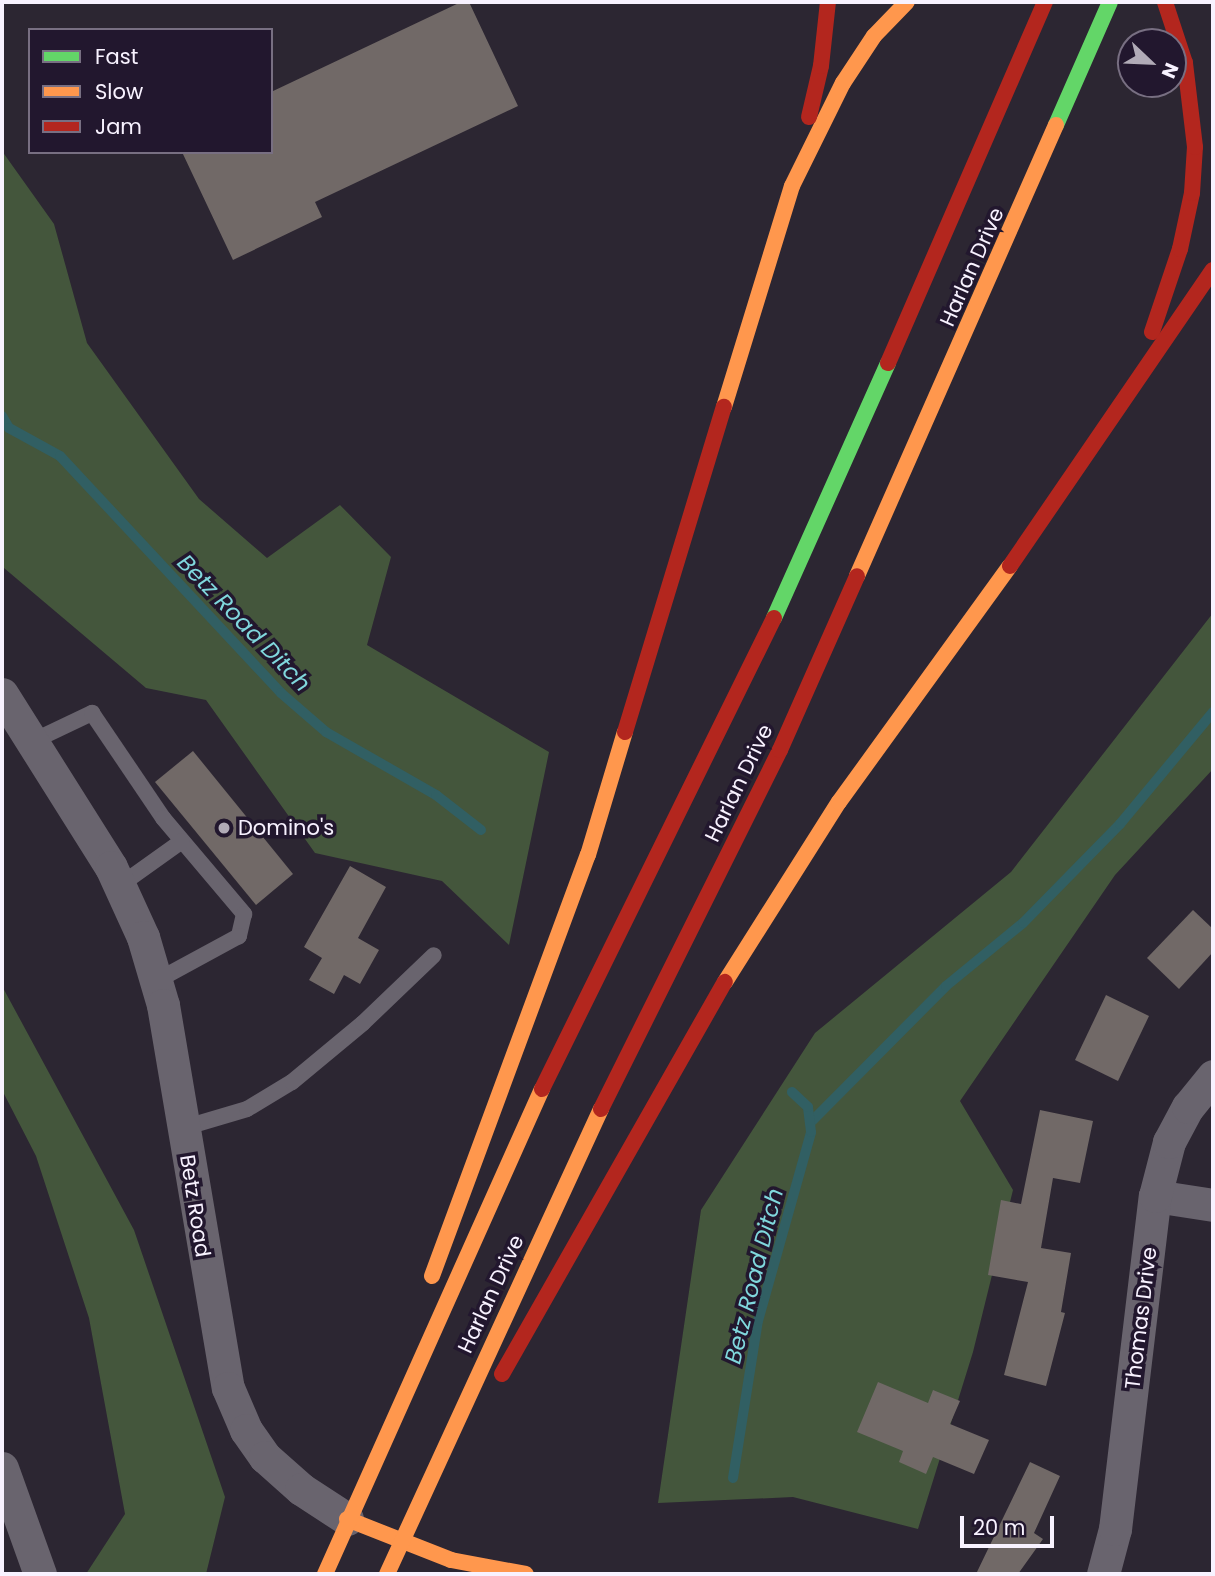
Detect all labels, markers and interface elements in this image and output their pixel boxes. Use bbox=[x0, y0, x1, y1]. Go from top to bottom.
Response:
legend bbox=[28, 28, 273, 154]
north arrow bbox=[1117, 28, 1187, 98]
text: Fast bbox=[95, 42, 138, 71]
text: N bbox=[1155, 59, 1185, 82]
text: Slow bbox=[95, 77, 143, 106]
text: Jam bbox=[95, 112, 142, 141]
street label: Harlan Drive bbox=[935, 204, 1009, 330]
water label: Betz Road Ditch bbox=[172, 549, 316, 697]
street label: Harlan Drive bbox=[700, 720, 778, 846]
place label: Domino's bbox=[238, 815, 334, 841]
marker: Domino's bbox=[216, 820, 232, 836]
street label: Betz Road bbox=[174, 1153, 216, 1259]
water label: Betz Road Ditch bbox=[719, 1185, 789, 1367]
street label: Harlan Drive bbox=[453, 1231, 529, 1357]
street label: Thomas Drive bbox=[1120, 1245, 1162, 1391]
scale bar bbox=[963, 1502, 1058, 1546]
text: 20 m bbox=[973, 1513, 1026, 1542]

